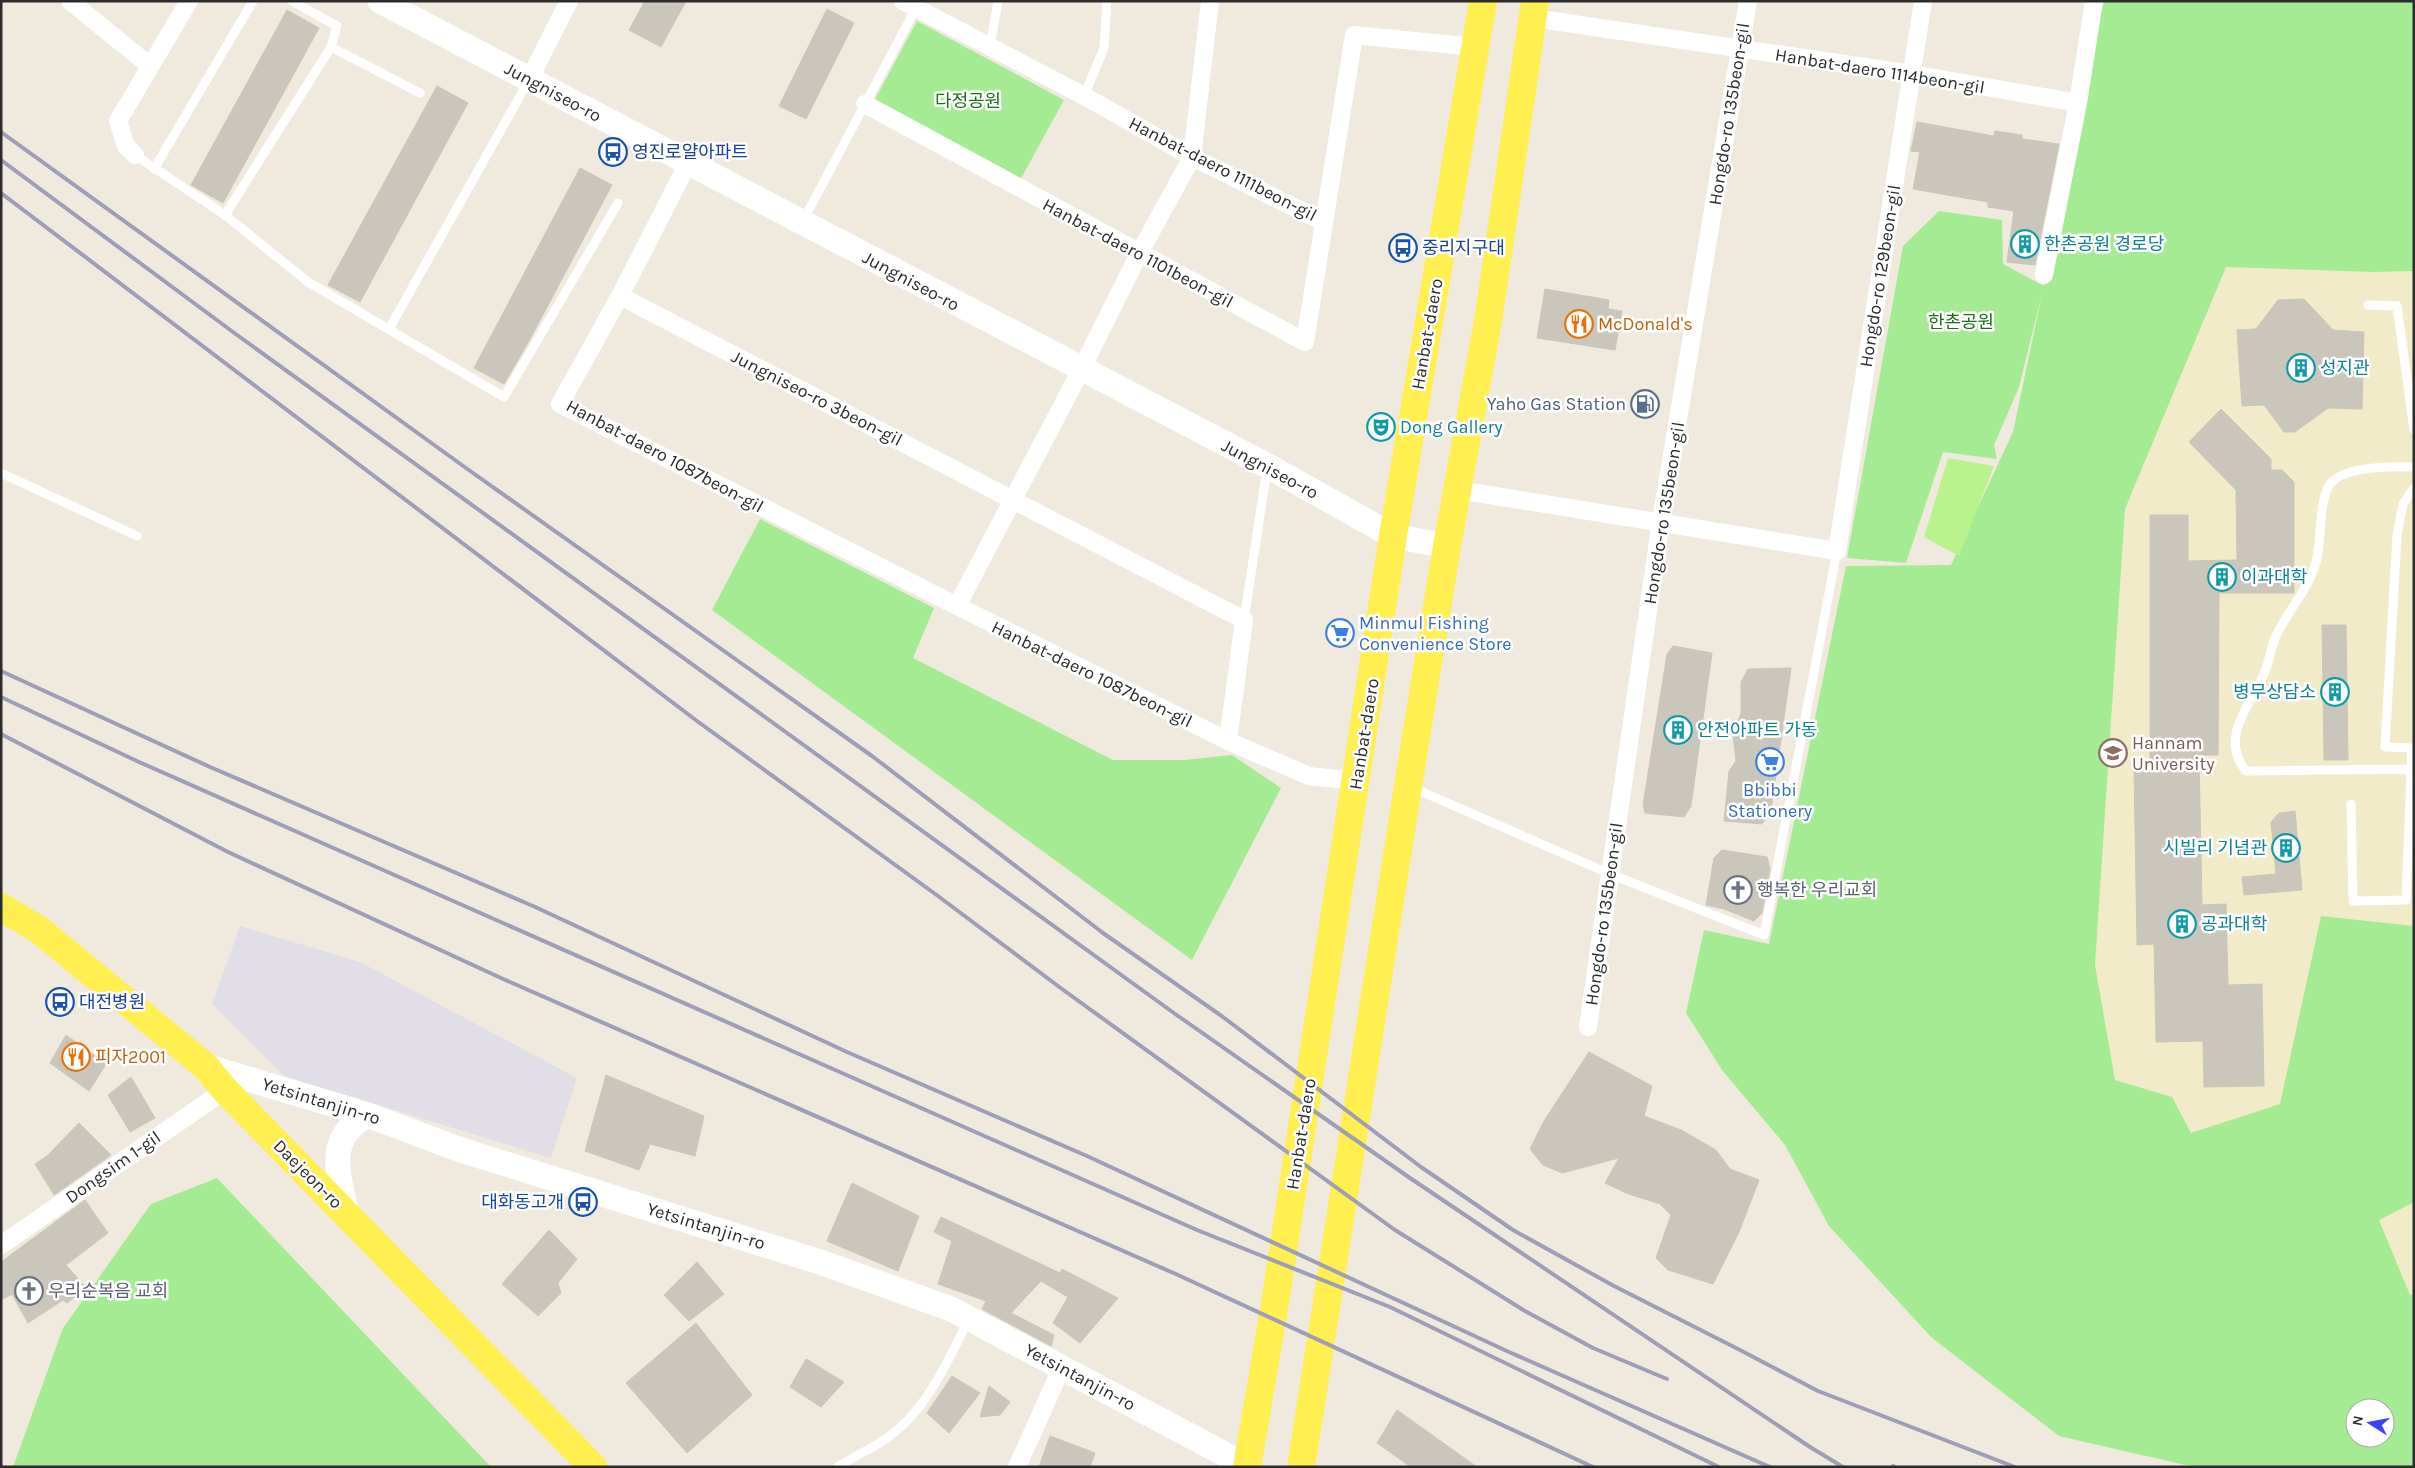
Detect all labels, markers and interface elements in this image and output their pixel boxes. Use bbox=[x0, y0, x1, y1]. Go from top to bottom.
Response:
street label: Hongdo-ro 135beon-gil bbox=[1704, 21, 1754, 207]
street label: Hanbat-daero 1114beon-gil bbox=[1773, 44, 1987, 98]
street label: Jungniseo-ro bbox=[501, 57, 605, 127]
park label: 다정공원 bbox=[935, 90, 1001, 112]
street label: Hanbat-daero 1111beon-gil bbox=[1125, 112, 1321, 226]
bus stop icon: 영진로얄아파트 bbox=[598, 137, 628, 167]
place label: 영진로얄아파트 bbox=[632, 141, 748, 163]
street label: Hongdo-ro 129beon-gil bbox=[1855, 183, 1905, 369]
street label: Hanbat-daero 1101beon-gil bbox=[1039, 193, 1237, 313]
building icon: 한촌공원 경로당 bbox=[2010, 229, 2040, 259]
bus stop icon: 중리지구대 bbox=[1388, 233, 1418, 263]
place label: 한촌공원 경로당 bbox=[2044, 233, 2164, 255]
place label: 중리지구대 bbox=[1422, 237, 1505, 259]
street label: Jungniseo-ro bbox=[859, 246, 963, 316]
street label: Hanbat-daero bbox=[1406, 277, 1448, 391]
restaurant icon: McDonald's bbox=[1564, 309, 1594, 339]
park label: 한촌공원 bbox=[1928, 311, 1994, 333]
place label: McDonald's bbox=[1598, 313, 1693, 335]
street label: Jungniseo-ro 3beon-gil bbox=[728, 345, 906, 451]
building icon: 성지관 bbox=[2286, 353, 2316, 383]
place label: 성지관 bbox=[2320, 357, 2370, 379]
fuel station icon: Yaho Gas Station bbox=[1630, 389, 1660, 419]
place label: Yaho Gas Station bbox=[1487, 393, 1626, 415]
street label: Hanbat-daero 1087beon-gil bbox=[563, 395, 767, 517]
theatre icon: Dong Gallery bbox=[1366, 412, 1396, 442]
place label: Dong Gallery bbox=[1400, 416, 1503, 438]
street label: Hongdo-ro 135beon-gil bbox=[1639, 420, 1689, 606]
street label: Jungniseo-ro bbox=[1218, 434, 1322, 504]
building icon: 이과대학 bbox=[2207, 562, 2237, 592]
place label: 이과대학 bbox=[2241, 566, 2307, 588]
place label: Minmul Fishing Convenience Store bbox=[1359, 612, 1511, 655]
street label: Hanbat-daero 1087beon-gil bbox=[988, 616, 1196, 732]
supermarket icon: Minmul Fishing Convenience Store bbox=[1325, 618, 1355, 648]
street label: Hanbat-daero bbox=[1344, 677, 1384, 791]
building icon: 병무상담소 bbox=[2320, 677, 2350, 707]
place label: 병무상담소 bbox=[2233, 681, 2316, 703]
building icon: 안전아파트 가동 bbox=[1663, 715, 1693, 745]
place label: 안전아파트 가동 bbox=[1697, 719, 1817, 741]
place label: Hannam University bbox=[2132, 732, 2215, 775]
school or university icon: Hannam University bbox=[2098, 738, 2128, 768]
supermarket icon: Bbibbi Stationery bbox=[1755, 747, 1785, 777]
place label: Bbibbi Stationery bbox=[1728, 779, 1813, 822]
street label: Hongdo-ro 135beon-gil bbox=[1580, 821, 1628, 1007]
building icon: 시빌리 기념관 bbox=[2271, 833, 2301, 863]
place label: 시빌리 기념관 bbox=[2163, 837, 2267, 859]
church icon: 행복한 우리교회 bbox=[1723, 875, 1753, 905]
place label: 행복한 우리교회 bbox=[1757, 879, 1877, 901]
building icon: 공과대학 bbox=[2167, 909, 2197, 939]
place label: 공과대학 bbox=[2201, 913, 2267, 935]
bus stop icon: 대전병원 bbox=[45, 987, 75, 1017]
place label: 대전병원 bbox=[79, 991, 145, 1013]
restaurant icon: 피자2001 bbox=[61, 1042, 91, 1072]
place label: 피자2001 bbox=[95, 1046, 166, 1068]
street label: Yetsintanjin-ro bbox=[259, 1073, 383, 1129]
street label: Hanbat-daero bbox=[1281, 1077, 1321, 1191]
street label: Dongsim 1-gil bbox=[61, 1126, 165, 1208]
street label: Daejeon-ro bbox=[269, 1135, 347, 1213]
bus stop icon: 대화동고개 bbox=[568, 1187, 598, 1217]
place label: 대화동고개 bbox=[481, 1191, 564, 1213]
street label: Yetsintanjin-ro bbox=[644, 1198, 768, 1254]
church icon: 우리순복음 교회 bbox=[14, 1276, 44, 1306]
place label: 우리순복음 교회 bbox=[48, 1280, 168, 1302]
street label: Yetsintanjin-ro bbox=[1021, 1339, 1139, 1415]
north arrow bbox=[2345, 1398, 2395, 1448]
text: N bbox=[2348, 1414, 2367, 1427]

